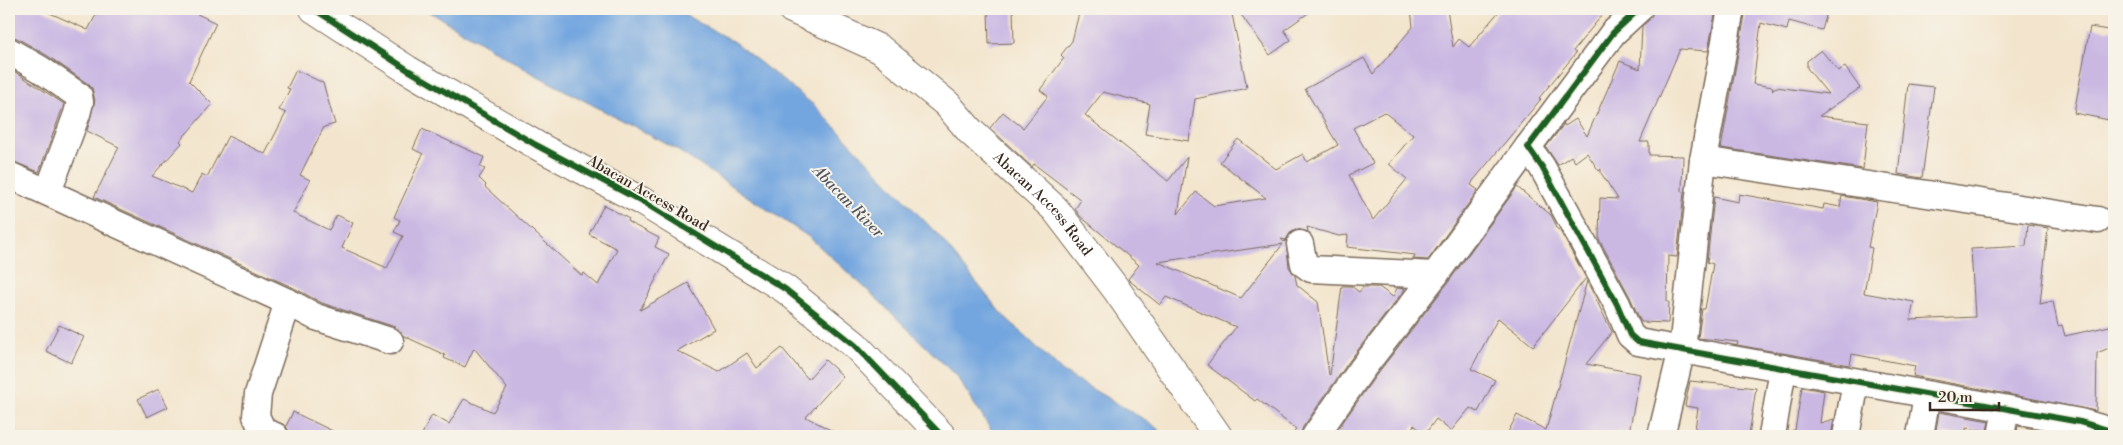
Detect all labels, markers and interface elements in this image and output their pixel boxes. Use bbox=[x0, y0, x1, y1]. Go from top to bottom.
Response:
street label: Abacan Access Road bbox=[988, 147, 1097, 260]
street label: Abacan Access Road bbox=[583, 150, 712, 236]
water label: Abacan River bbox=[807, 160, 889, 243]
scale bar bbox=[1930, 380, 1999, 412]
text: 20 m bbox=[1938, 388, 1973, 407]

